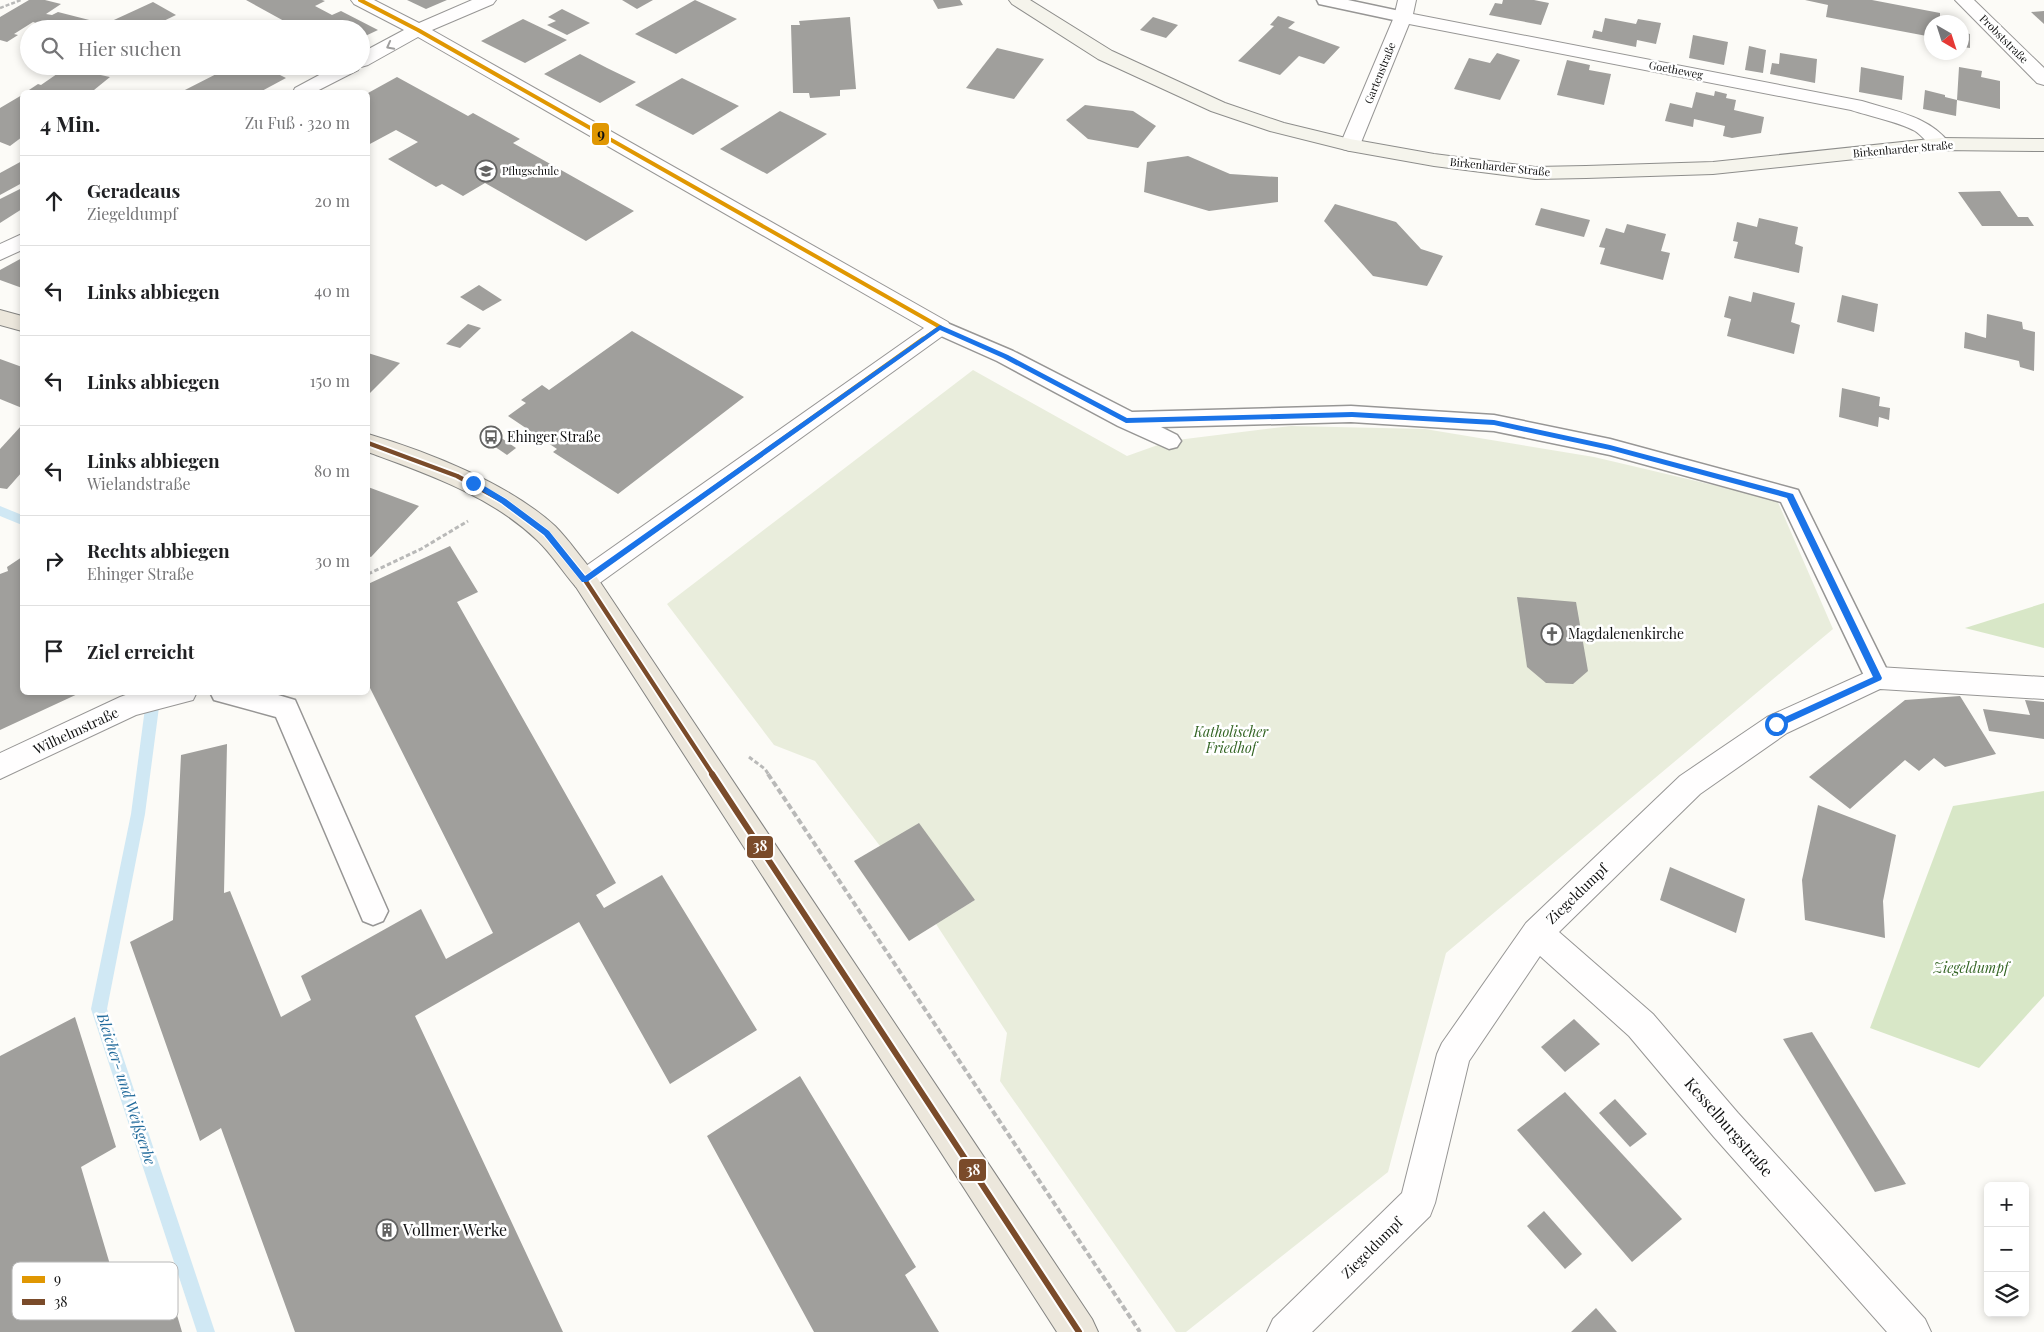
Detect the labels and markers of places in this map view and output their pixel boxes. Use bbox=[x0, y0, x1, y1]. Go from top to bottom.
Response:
school or university icon: Pflugschule bbox=[474, 159, 498, 183]
place label: Pflugschule bbox=[502, 163, 559, 178]
bus stop icon: Ehinger Straße bbox=[479, 425, 503, 449]
place label: Ehinger Straße bbox=[507, 427, 601, 446]
church icon: Magdalenenkirche bbox=[1540, 622, 1564, 646]
place label: Magdalenenkirche bbox=[1568, 624, 1684, 643]
building icon: Vollmer Werke bbox=[375, 1218, 399, 1242]
place label: Vollmer Werke bbox=[402, 1219, 507, 1240]

